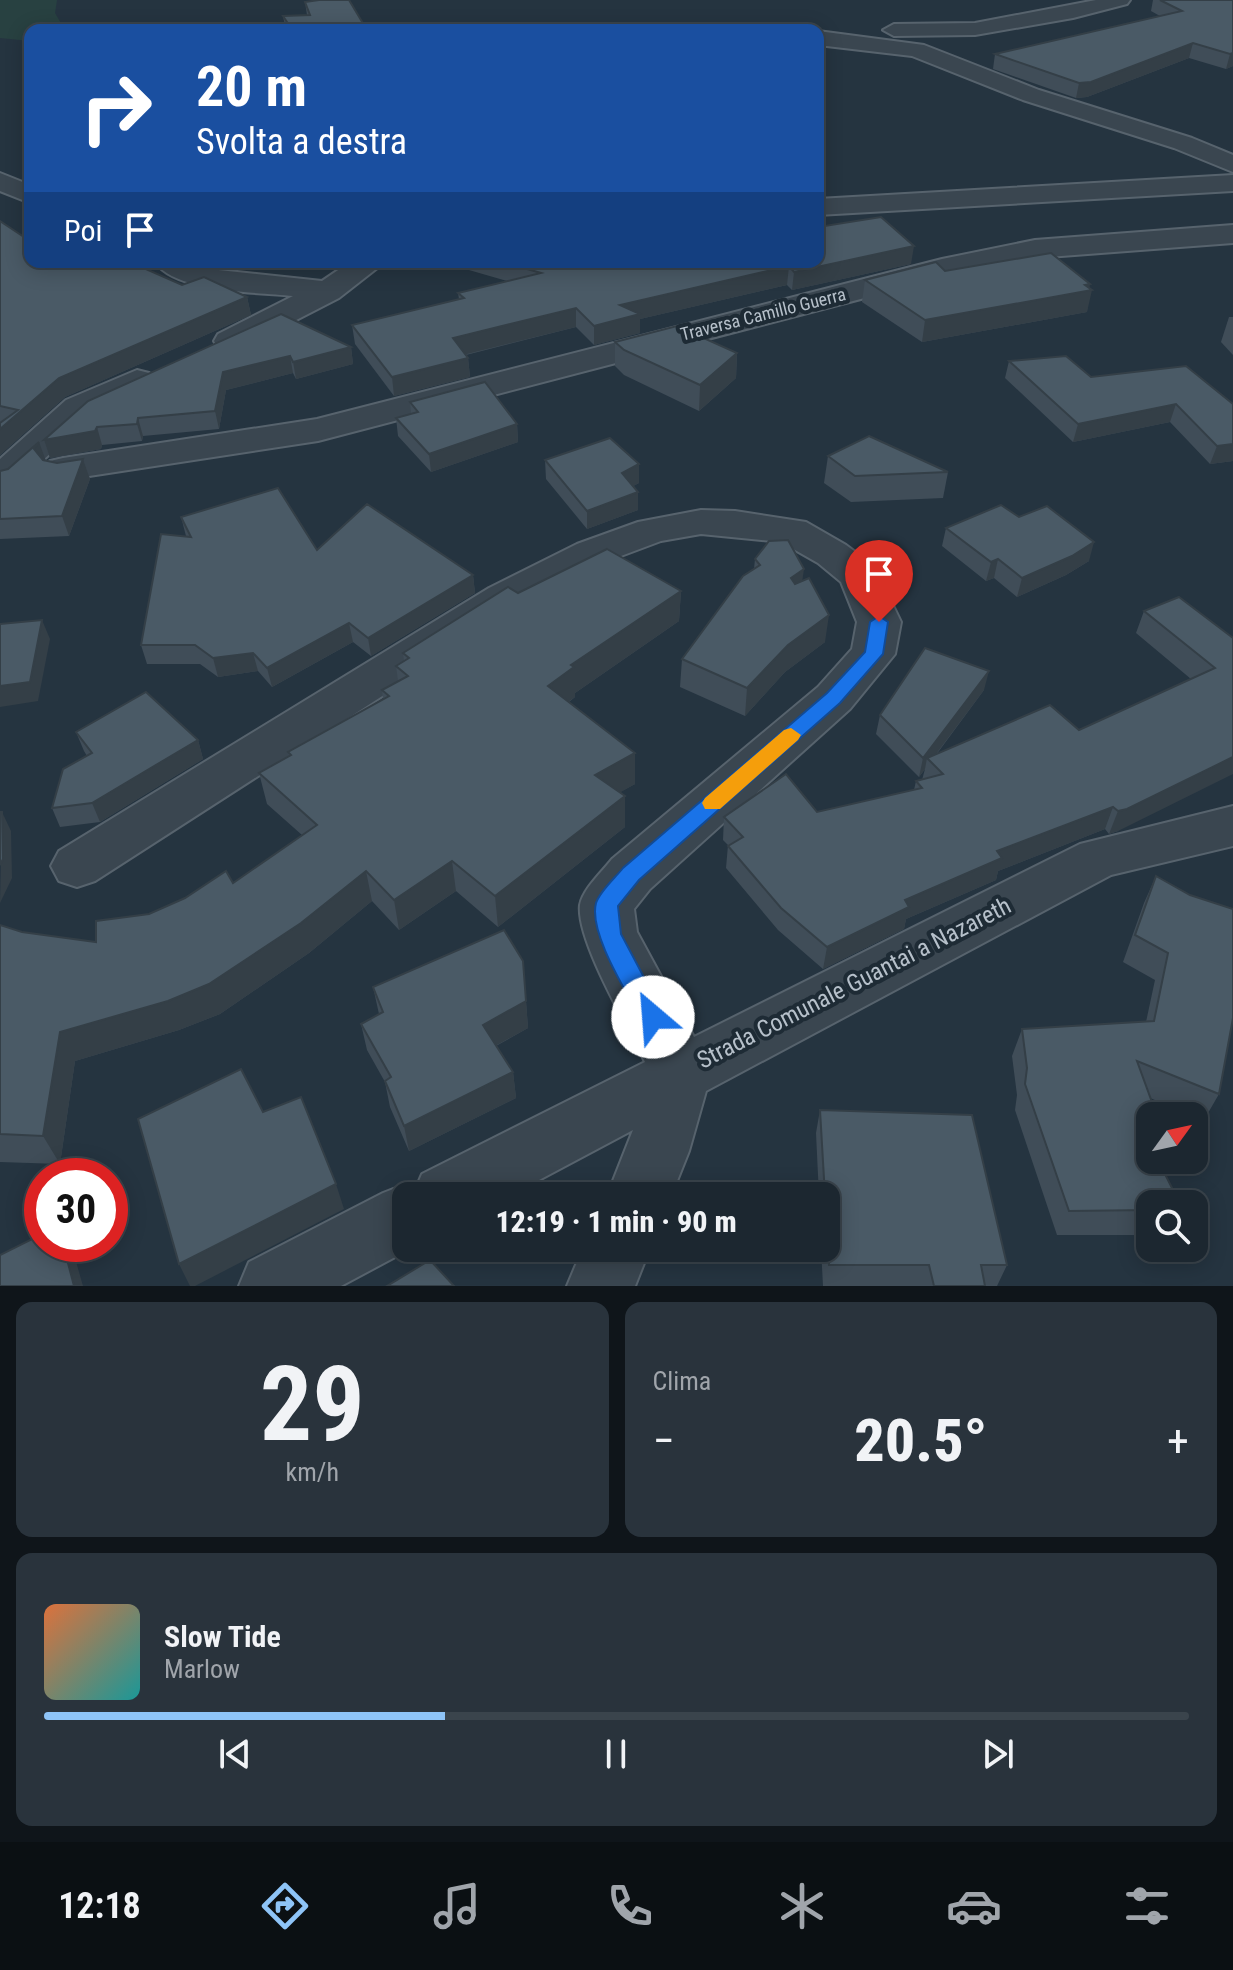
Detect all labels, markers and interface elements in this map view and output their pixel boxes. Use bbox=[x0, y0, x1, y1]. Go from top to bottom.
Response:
text: 20 m bbox=[196, 54, 307, 120]
icon: right bbox=[64, 56, 168, 160]
text: Svolta a destra bbox=[196, 121, 407, 163]
icon: arrive bbox=[118, 208, 162, 252]
text: Poi bbox=[64, 213, 102, 248]
street label: Traversa Camillo Guerra bbox=[678, 283, 848, 345]
pin bbox=[845, 540, 913, 622]
icon: arrive bbox=[857, 552, 901, 596]
street label: Strada Comunale Guantai a Nazareth bbox=[692, 891, 1016, 1075]
position arrow bbox=[611, 975, 695, 1059]
north arrow bbox=[1136, 1102, 1208, 1174]
map controls bbox=[1136, 1102, 1208, 1262]
speed limit sign: 30 bbox=[24, 1158, 128, 1262]
button: search bbox=[1136, 1190, 1208, 1262]
text: 12:19 · 1 min · 90 m bbox=[495, 1204, 737, 1239]
text: 29 bbox=[260, 1344, 365, 1465]
text: Clima bbox=[653, 1366, 711, 1396]
text: 20.5° bbox=[854, 1405, 987, 1476]
text: − bbox=[653, 1415, 675, 1467]
text: + bbox=[1167, 1415, 1189, 1467]
text: km/h bbox=[286, 1457, 339, 1487]
text: Slow Tide bbox=[164, 1619, 281, 1654]
text: Marlow bbox=[164, 1654, 240, 1684]
icon: previous bbox=[213, 1732, 257, 1776]
icon: pause bbox=[594, 1732, 638, 1776]
icon: next bbox=[976, 1732, 1020, 1776]
icon: directions bbox=[257, 1878, 313, 1934]
icon: music bbox=[429, 1878, 485, 1934]
icon: phone bbox=[602, 1878, 658, 1934]
icon: climate bbox=[774, 1878, 830, 1934]
icon: car bbox=[946, 1878, 1002, 1934]
icon: filters bbox=[1119, 1878, 1175, 1934]
text: 12:18 bbox=[58, 1885, 141, 1927]

